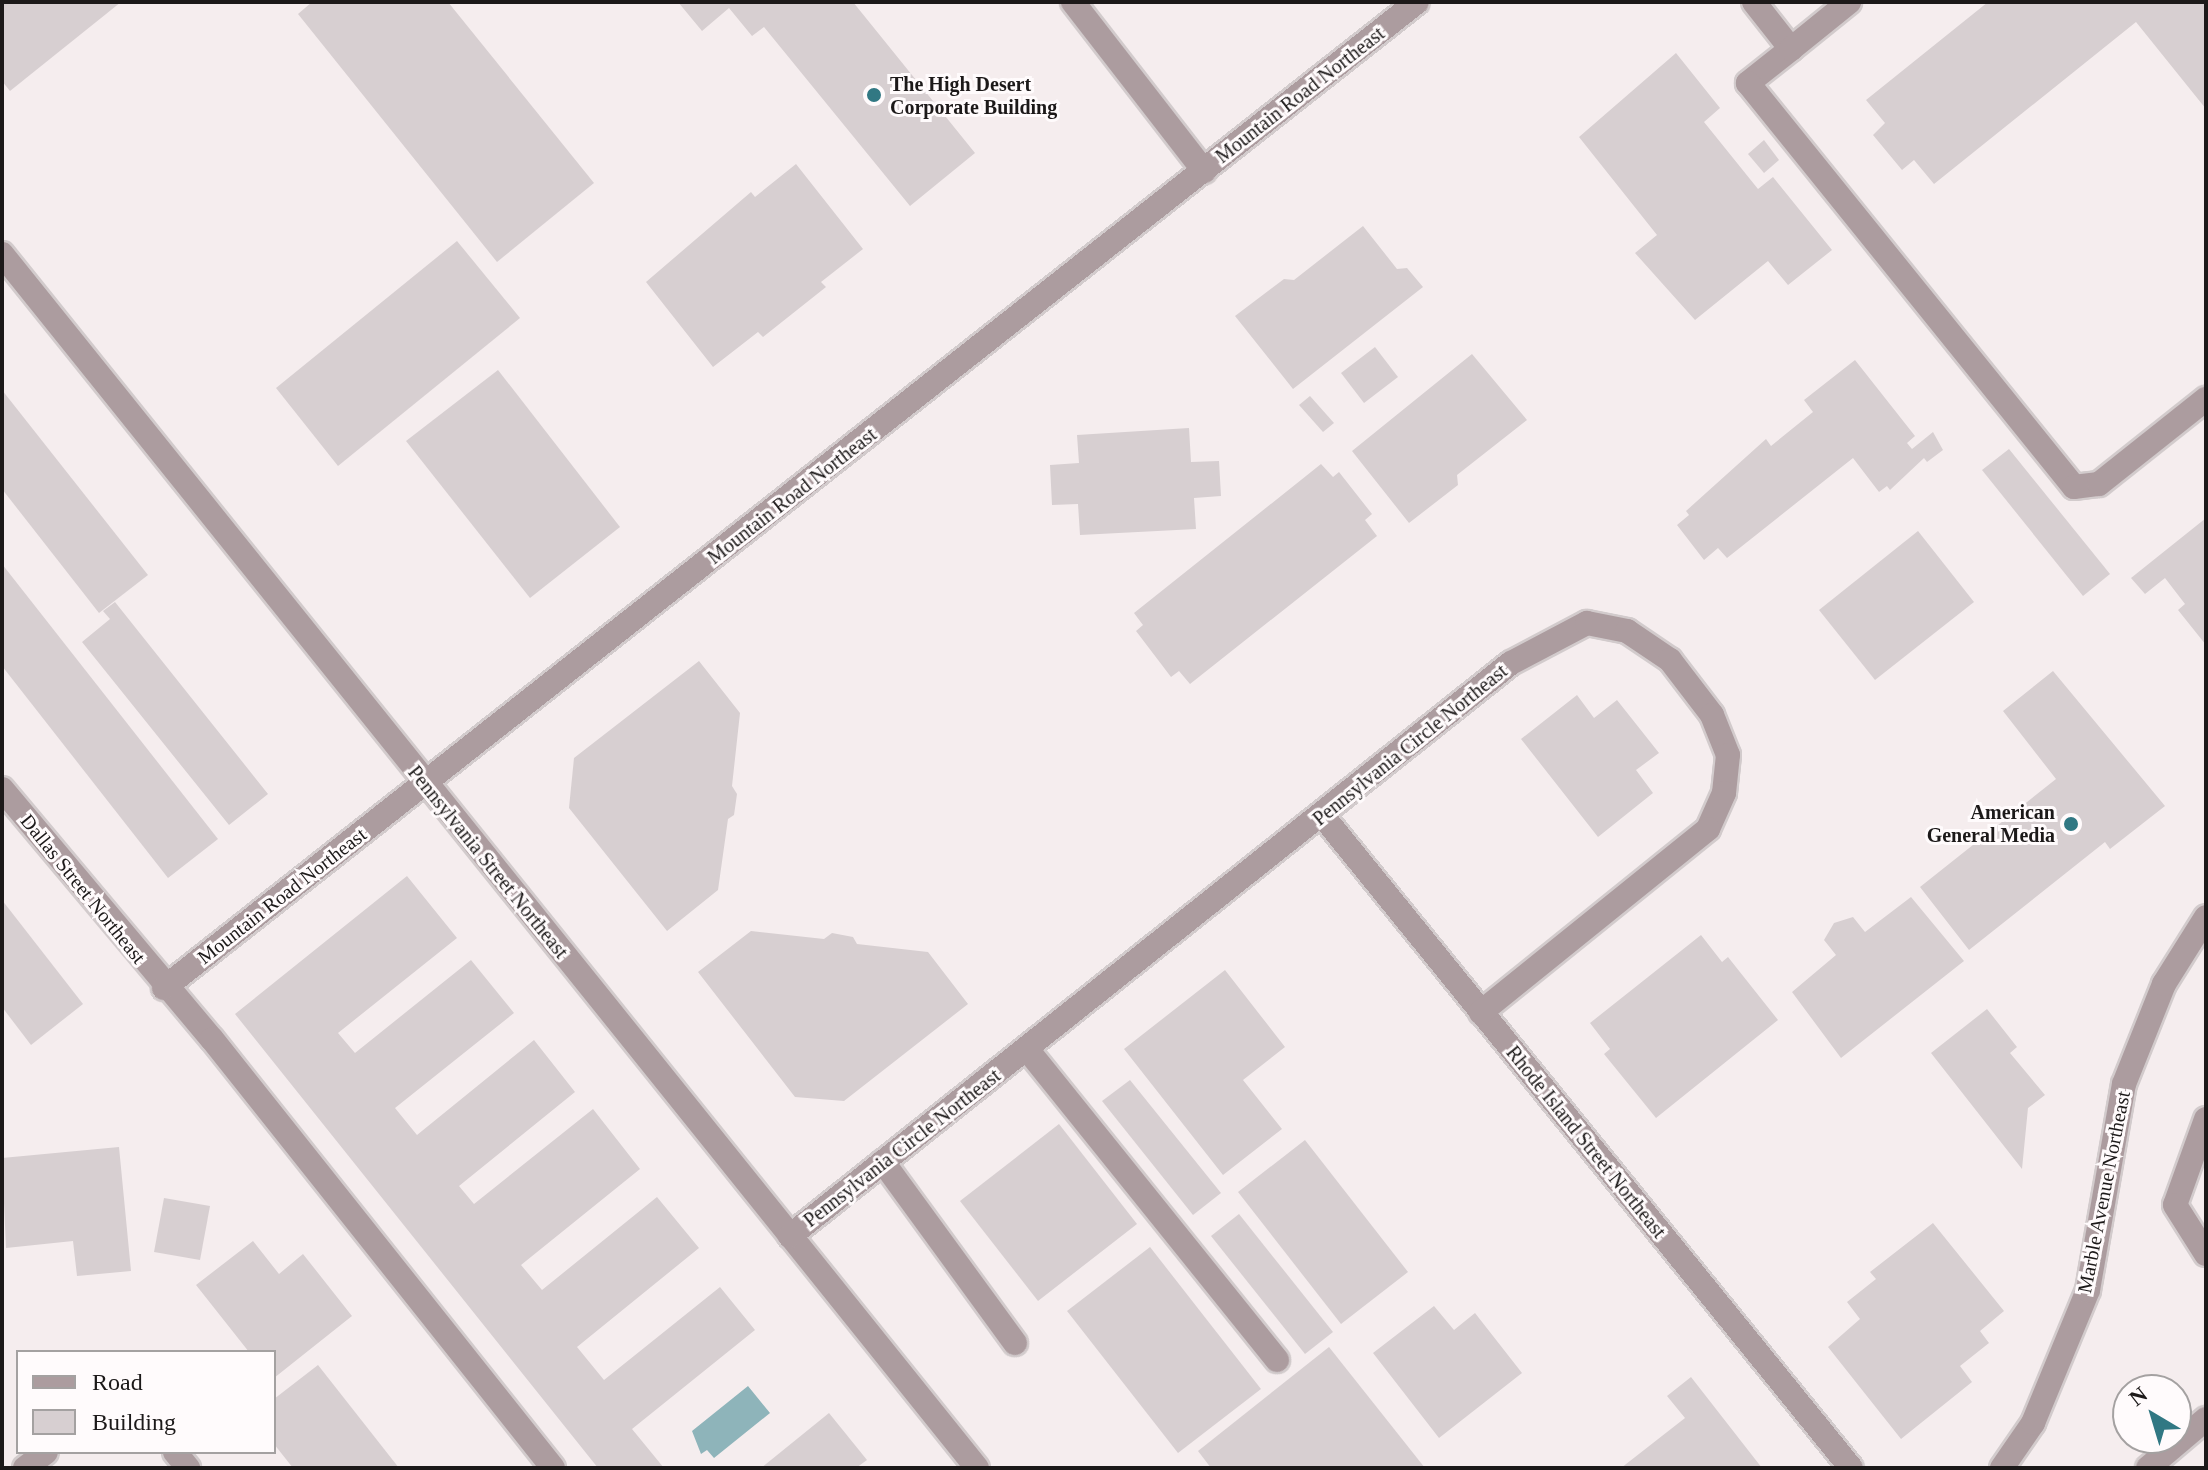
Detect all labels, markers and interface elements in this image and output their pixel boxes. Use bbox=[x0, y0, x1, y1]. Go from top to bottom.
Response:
street label: Mountain Road Northeast bbox=[1211, 22, 1389, 168]
place label: The High Desert Corporate Building bbox=[890, 72, 1057, 119]
marker: The High Desert Corporate Building bbox=[865, 86, 883, 104]
street label: Mountain Road Northeast bbox=[703, 423, 881, 569]
street label: Pennsylvania Circle Northeast bbox=[1308, 659, 1512, 831]
street label: Pennsylvania Street Northeast bbox=[403, 761, 573, 963]
place label: American General Media bbox=[1927, 800, 2055, 847]
street label: Dallas Street Northeast bbox=[15, 809, 151, 969]
marker: American General Media bbox=[2062, 815, 2080, 833]
street label: Mountain Road Northeast bbox=[193, 823, 371, 969]
street label: Rhode Island Street Northeast bbox=[1501, 1041, 1671, 1243]
street label: Pennsylvania Circle Northeast bbox=[799, 1064, 1005, 1232]
street label: Marble Avenue Northeast bbox=[2073, 1088, 2135, 1296]
legend bbox=[16, 1350, 276, 1454]
text: Road bbox=[92, 1369, 143, 1395]
north arrow bbox=[2112, 1374, 2192, 1454]
text: N bbox=[2124, 1382, 2152, 1411]
text: Building bbox=[92, 1409, 176, 1435]

